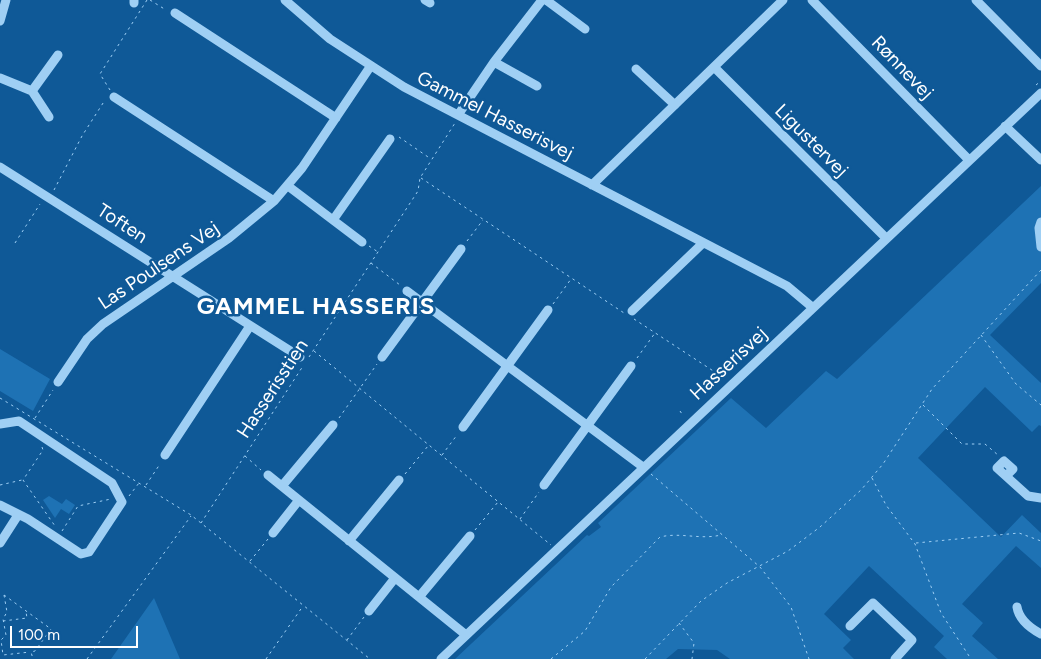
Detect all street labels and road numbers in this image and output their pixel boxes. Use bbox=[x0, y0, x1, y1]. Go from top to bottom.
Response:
street label: Rønnevej bbox=[866, 32, 938, 104]
street label: Gammel Hasserisvej bbox=[413, 67, 577, 165]
street label: Ligustervej bbox=[770, 100, 852, 182]
street label: Toften bbox=[93, 199, 151, 249]
street label: Las Poulsens Vej bbox=[94, 217, 224, 315]
street label: Hasserisvej bbox=[686, 323, 772, 405]
street label: Hasserisstien bbox=[233, 335, 313, 443]

